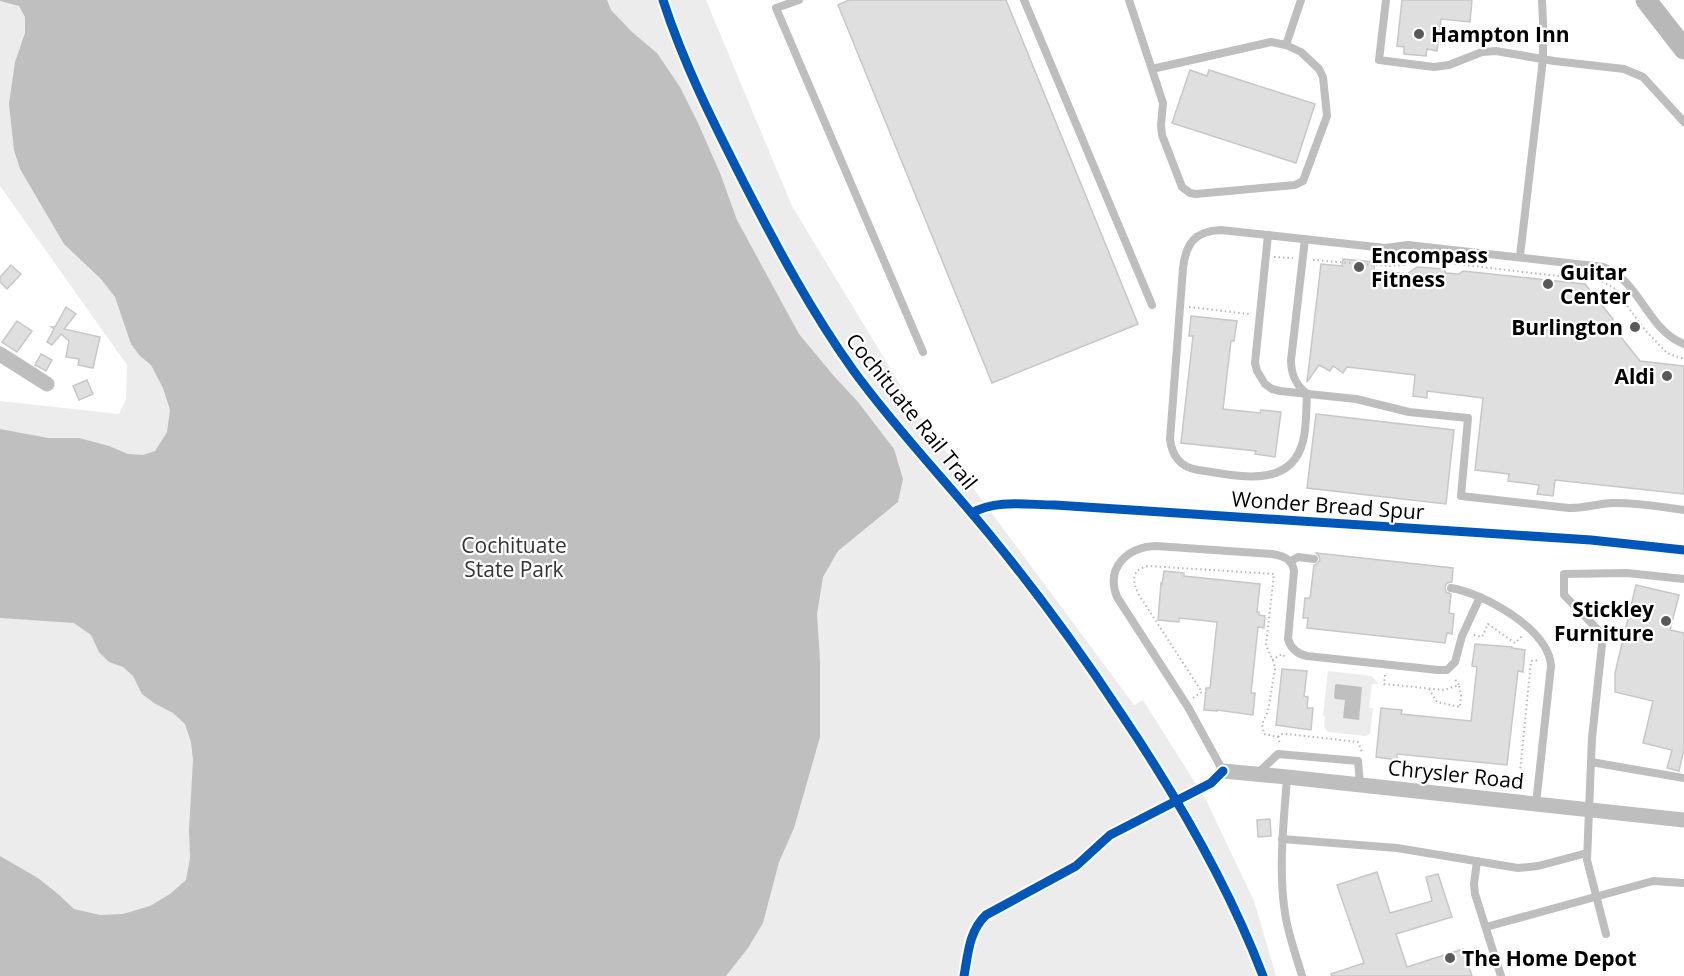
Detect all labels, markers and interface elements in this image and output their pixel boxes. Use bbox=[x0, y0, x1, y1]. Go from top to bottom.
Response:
place label: Hampton Inn bbox=[1431, 20, 1570, 48]
marker: Hampton Inn bbox=[1412, 27, 1426, 41]
place label: Encompass Fitness bbox=[1371, 241, 1488, 293]
place label: Guitar Center bbox=[1560, 258, 1631, 310]
marker: Encompass Fitness bbox=[1352, 260, 1366, 274]
marker: Guitar Center bbox=[1541, 277, 1555, 291]
place label: Burlington bbox=[1511, 313, 1623, 341]
marker: Burlington bbox=[1628, 320, 1642, 334]
street label: Cochituate Rail Trail bbox=[840, 327, 984, 495]
place label: Aldi bbox=[1614, 362, 1655, 390]
marker: Aldi bbox=[1660, 369, 1674, 383]
street label: Wonder Bread Spur bbox=[1231, 484, 1426, 526]
park label: Cochituate State Park bbox=[461, 531, 567, 583]
place label: Stickley Furniture bbox=[1554, 595, 1654, 647]
marker: Stickley Furniture bbox=[1659, 614, 1673, 628]
street label: Chrysler Road bbox=[1387, 753, 1525, 795]
place label: The Home Depot bbox=[1462, 944, 1637, 972]
marker: The Home Depot bbox=[1443, 951, 1457, 965]

